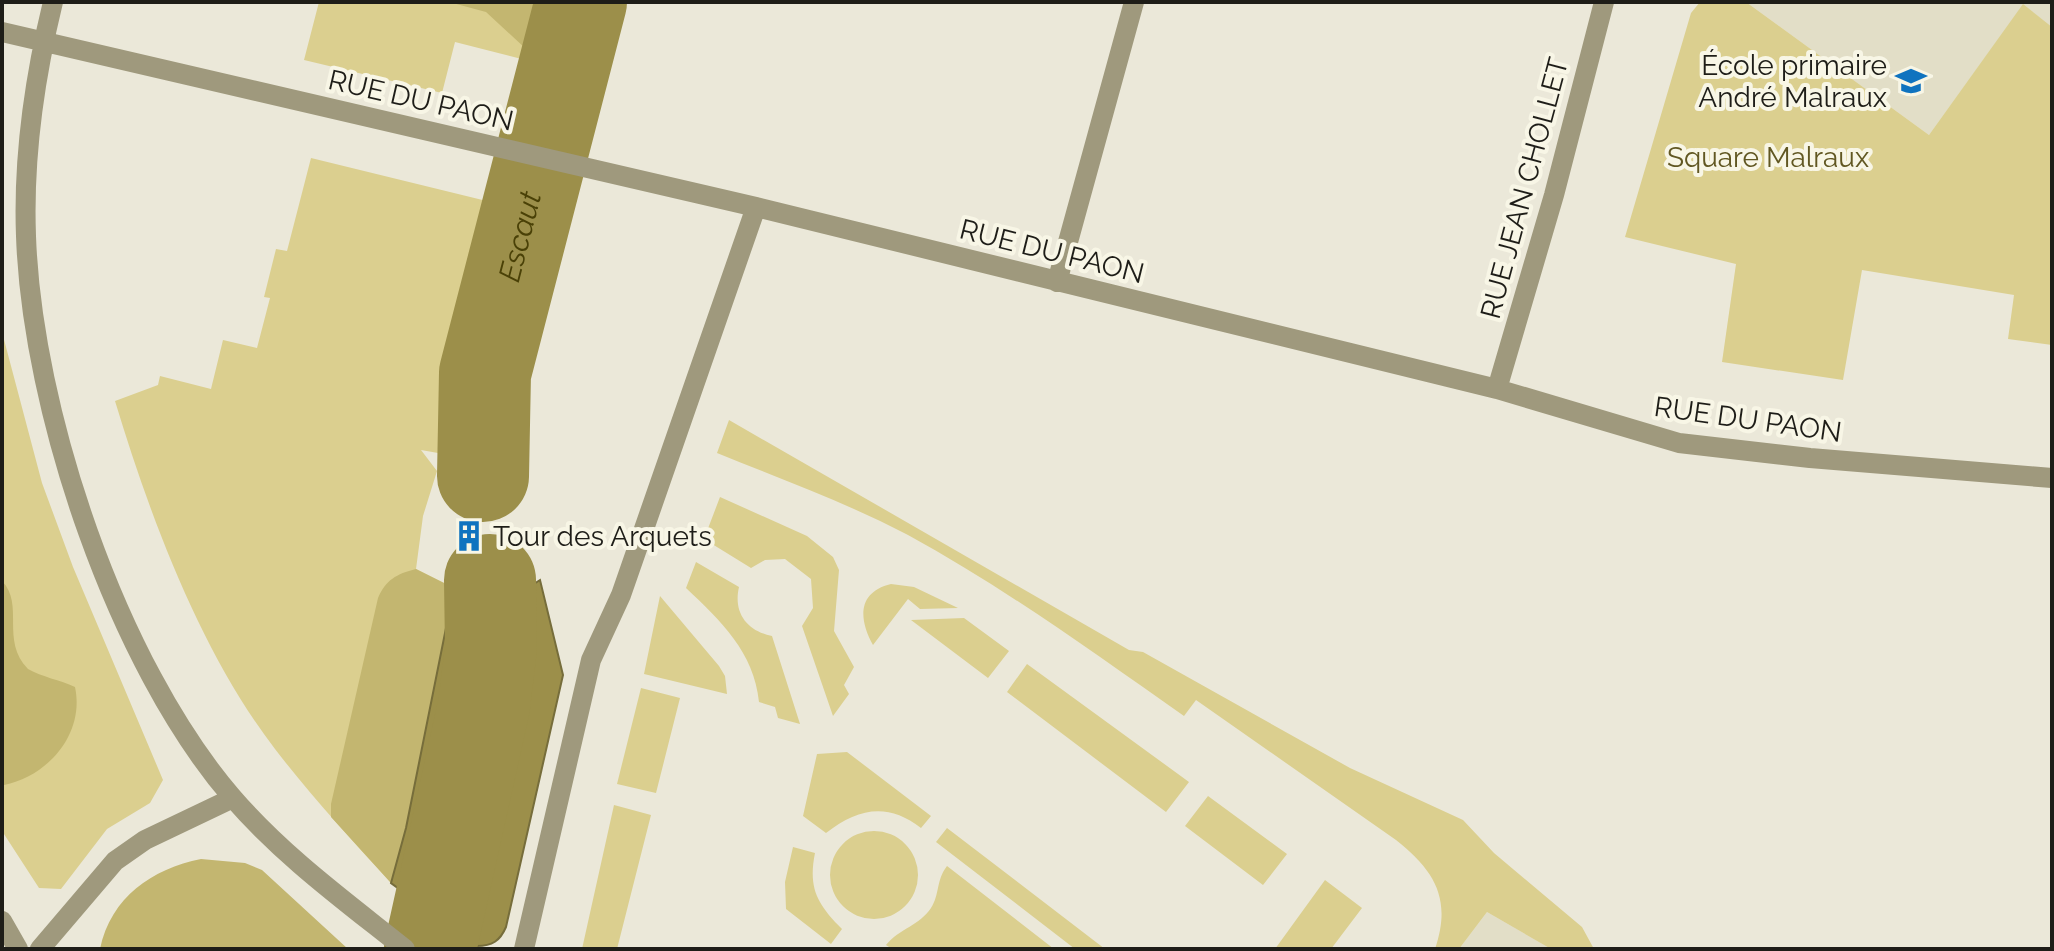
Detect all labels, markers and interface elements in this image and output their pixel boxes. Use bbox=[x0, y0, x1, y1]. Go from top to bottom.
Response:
place label: École primaire André Malraux bbox=[1698, 49, 1887, 114]
street label: RUE JEAN CHOLLET bbox=[1474, 54, 1575, 322]
street label: RUE DU PAON bbox=[325, 63, 517, 138]
school or university icon: École primaire André Malraux bbox=[1894, 64, 1928, 98]
park label: Square Malraux bbox=[1667, 141, 1869, 174]
water label: Escaut bbox=[491, 187, 548, 285]
street label: RUE DU PAON bbox=[956, 213, 1147, 290]
street label: RUE DU PAON bbox=[1652, 390, 1844, 449]
building icon: Tour des Arquets bbox=[452, 519, 486, 553]
place label: Tour des Arquets bbox=[493, 520, 712, 553]

